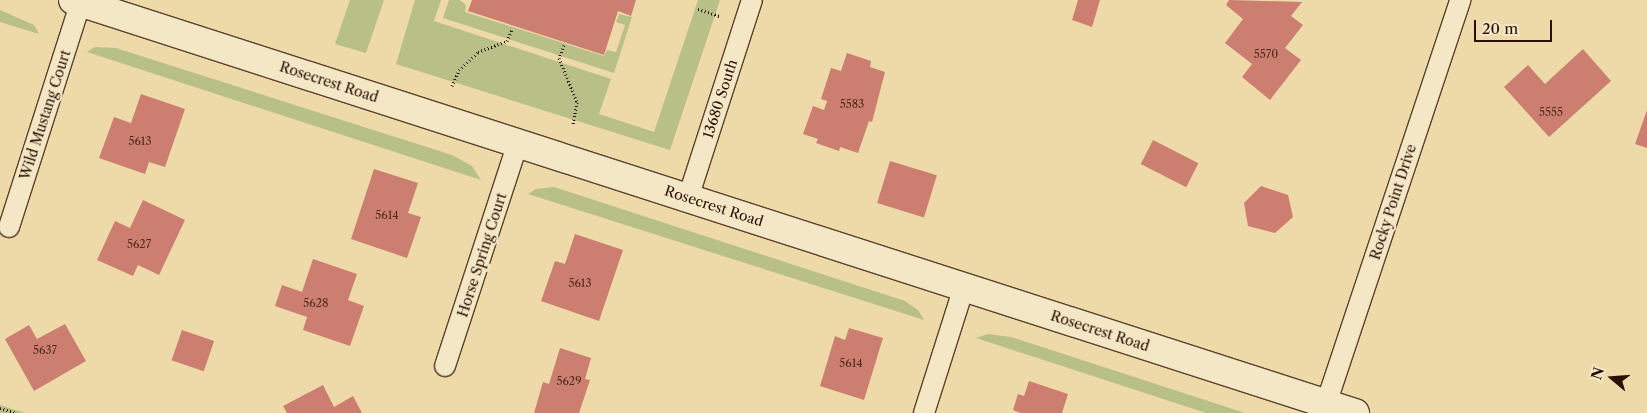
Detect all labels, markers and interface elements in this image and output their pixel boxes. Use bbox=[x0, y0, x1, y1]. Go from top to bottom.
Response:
scale bar bbox=[1477, 10, 1554, 42]
text: 20 m bbox=[1482, 19, 1518, 38]
house number: 5570 bbox=[1254, 47, 1278, 61]
street label: Wild Mustang Court bbox=[16, 48, 74, 182]
street label: 13680 South bbox=[699, 57, 741, 141]
street label: Rosecrest Road bbox=[277, 58, 381, 106]
house number: 5583 bbox=[840, 97, 864, 111]
house number: 5555 bbox=[1539, 105, 1563, 119]
house number: 5613 bbox=[128, 134, 152, 148]
street label: Rocky Point Drive bbox=[1366, 142, 1420, 262]
street label: Rosecrest Road bbox=[662, 182, 766, 230]
street label: Horse Spring Court bbox=[454, 191, 510, 319]
house number: 5614 bbox=[375, 208, 399, 222]
house number: 5627 bbox=[127, 237, 151, 251]
house number: 5613 bbox=[568, 276, 592, 290]
house number: 5628 bbox=[303, 296, 329, 310]
street label: Rosecrest Road bbox=[1048, 307, 1152, 355]
house number: 5637 bbox=[33, 343, 57, 357]
north arrow bbox=[1587, 353, 1637, 403]
house number: 5614 bbox=[839, 356, 863, 370]
text: N bbox=[1587, 365, 1608, 382]
house number: 5629 bbox=[556, 374, 582, 388]

